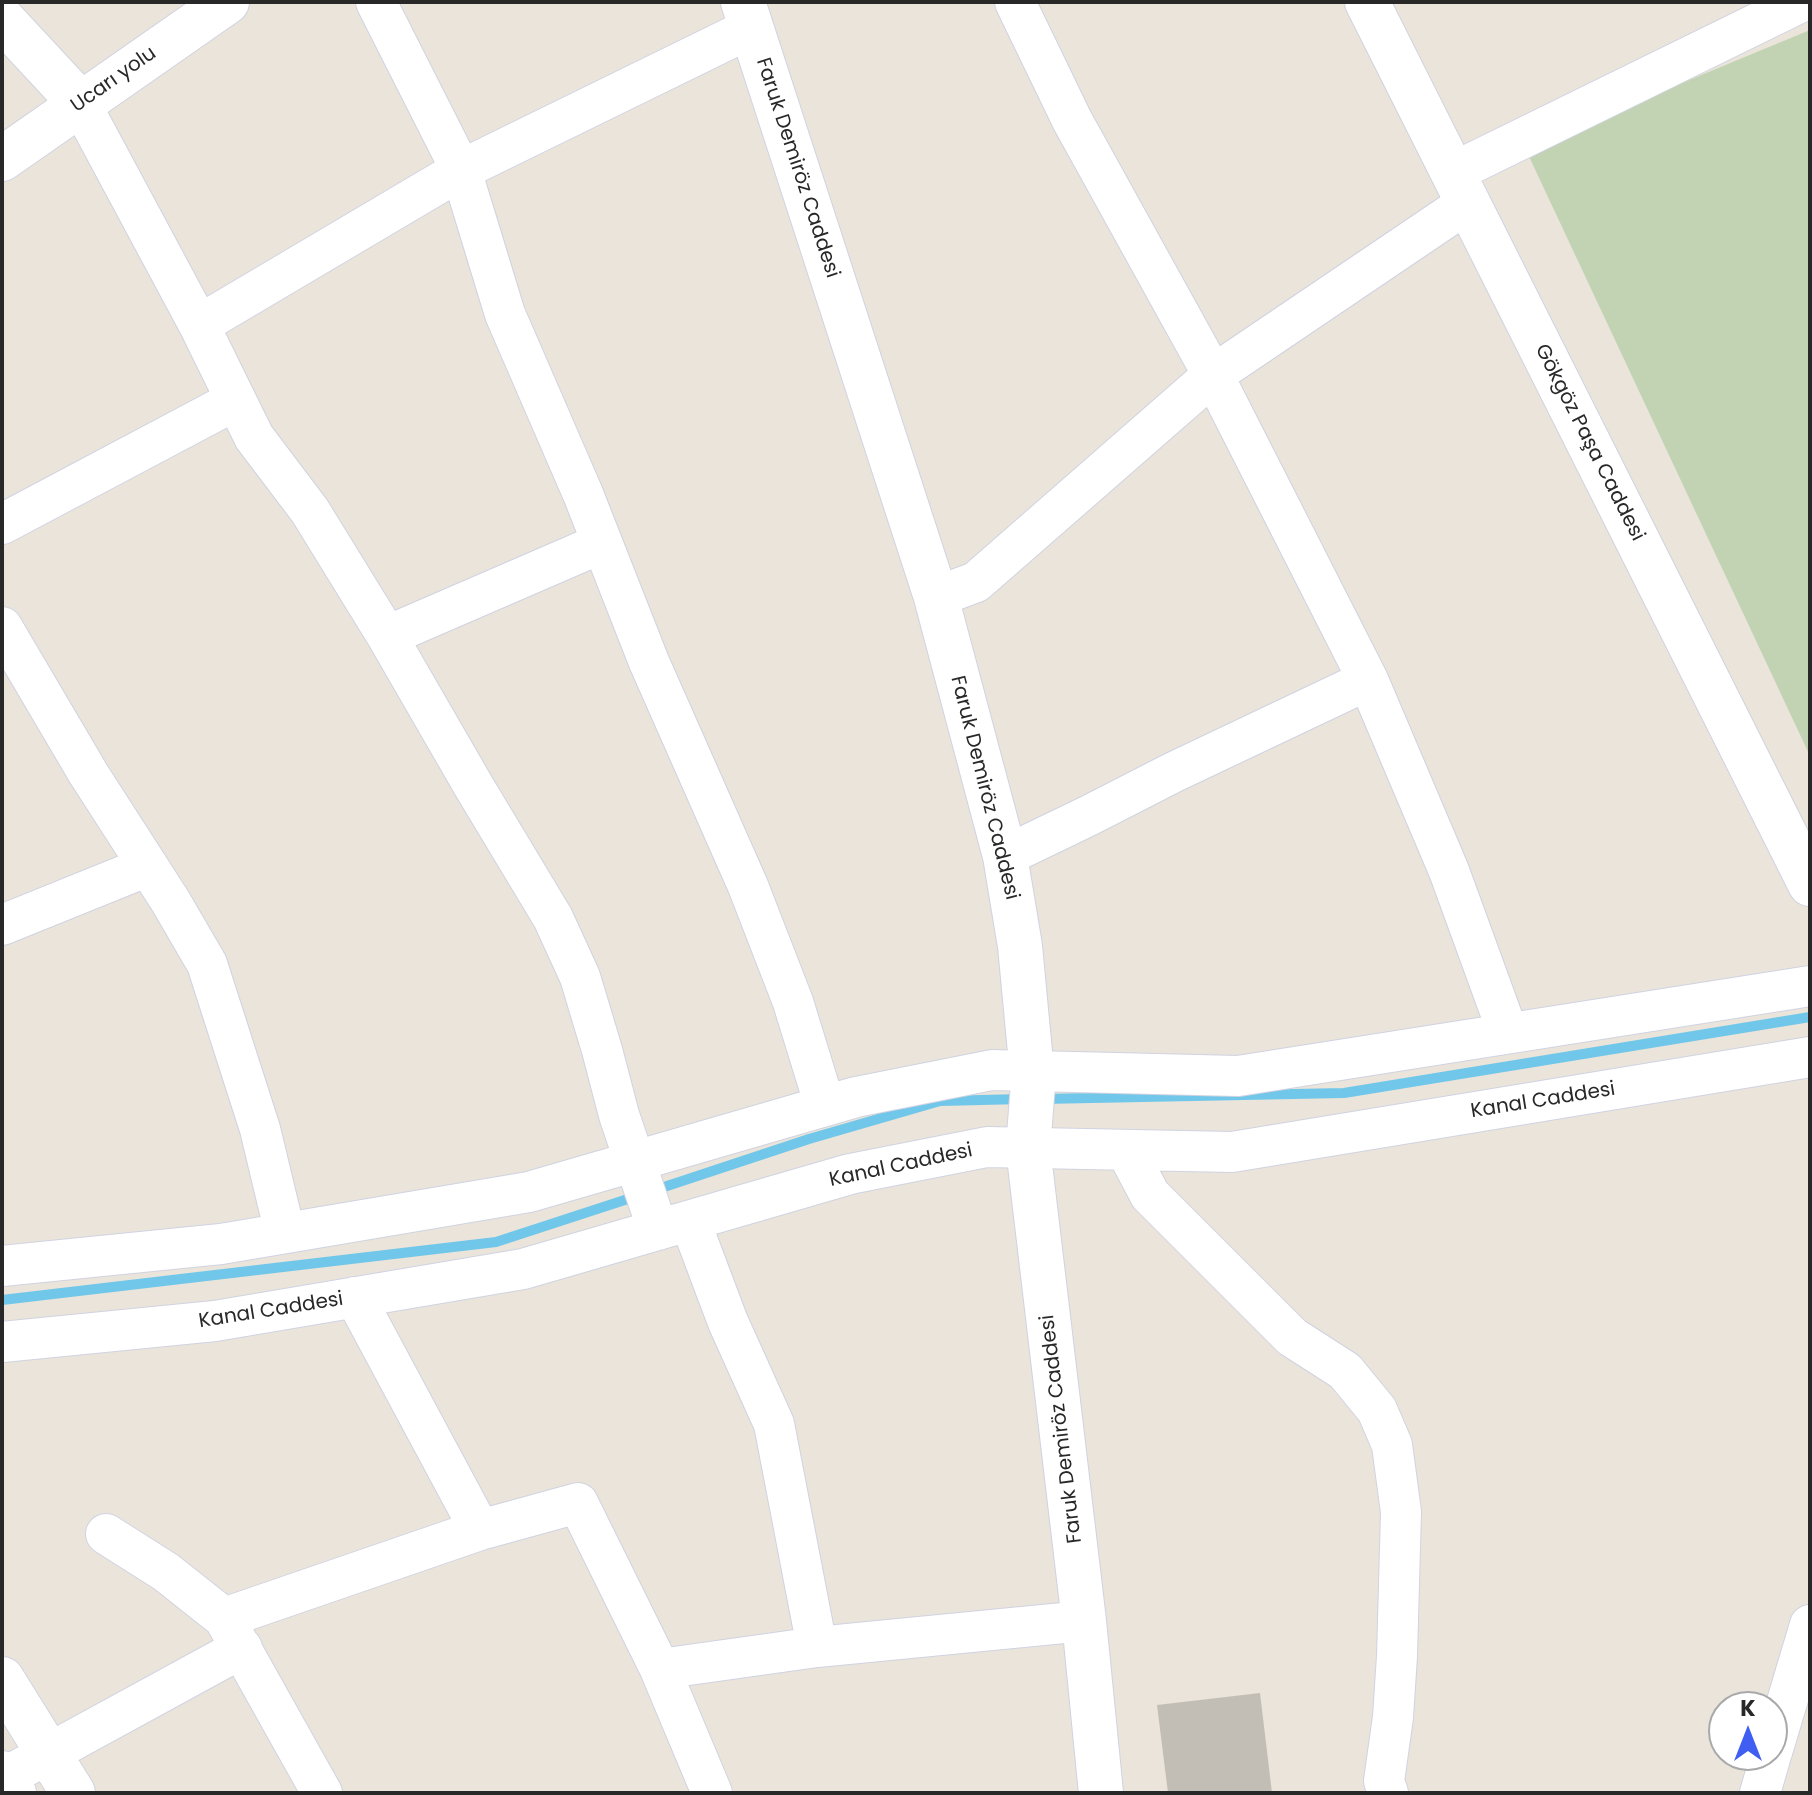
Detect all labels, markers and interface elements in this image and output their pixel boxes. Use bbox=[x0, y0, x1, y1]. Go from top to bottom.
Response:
street label: Ucarı yolu bbox=[67, 42, 161, 118]
street label: Faruk Demiröz Caddesi bbox=[750, 55, 844, 281]
street label: Gökgöz Paşa Caddesi bbox=[1529, 341, 1649, 545]
street label: Faruk Demiröz Caddesi bbox=[945, 674, 1023, 902]
street label: Kanal Caddesi bbox=[1469, 1078, 1617, 1124]
street label: Kanal Caddesi bbox=[827, 1139, 975, 1193]
street label: Kanal Caddesi bbox=[197, 1288, 345, 1334]
street label: Faruk Demiröz Caddesi bbox=[1036, 1313, 1088, 1545]
north arrow bbox=[1708, 1691, 1788, 1771]
text: K bbox=[1740, 1693, 1756, 1724]

